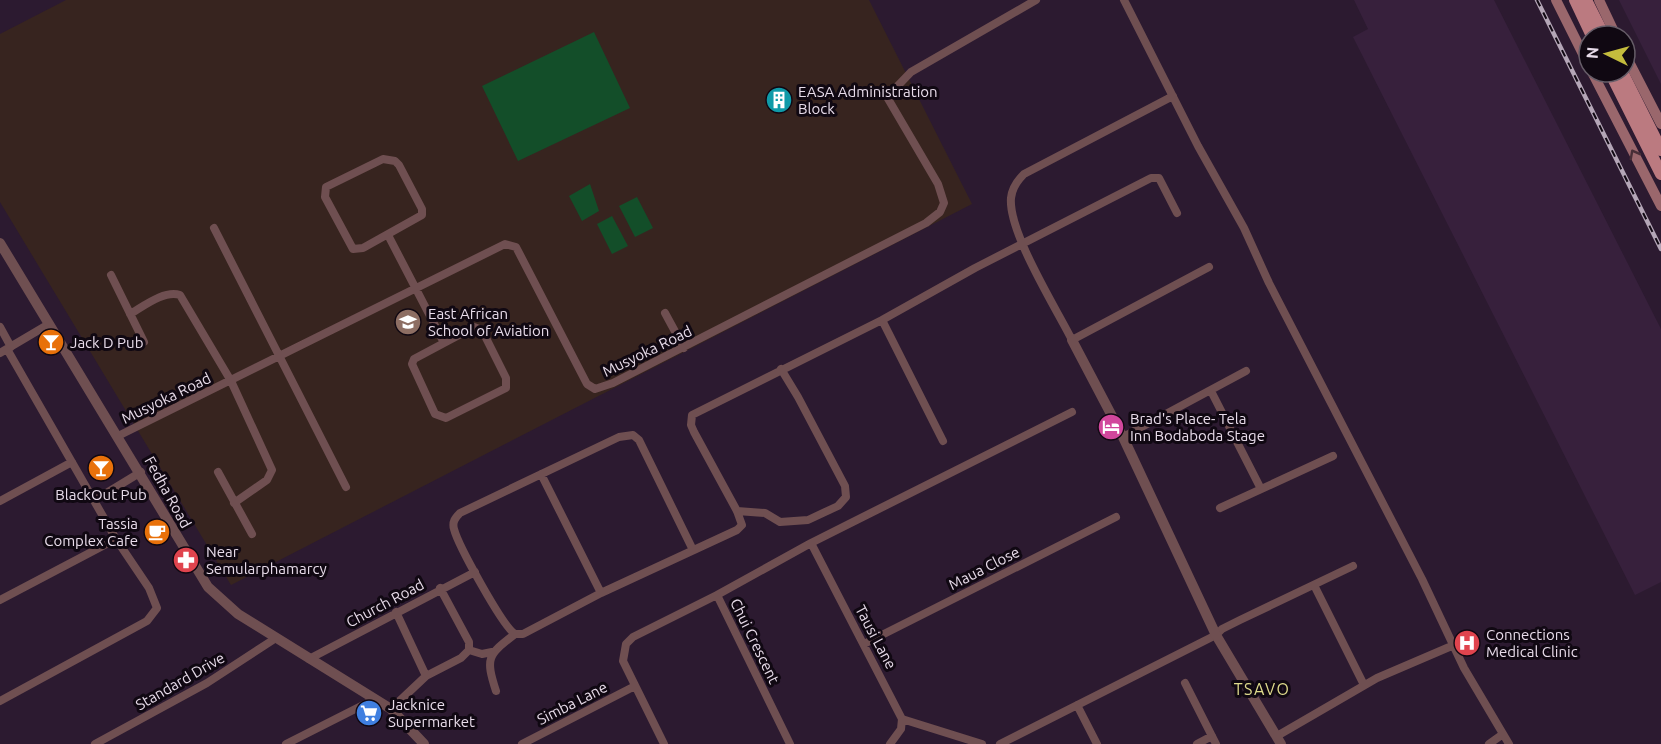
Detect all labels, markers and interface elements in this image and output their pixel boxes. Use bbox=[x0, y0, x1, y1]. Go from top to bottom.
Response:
north arrow bbox=[1577, 24, 1637, 84]
text: N bbox=[1583, 46, 1602, 59]
place label: EASA Administration Block bbox=[798, 83, 938, 117]
building icon: EASA Administration Block bbox=[764, 85, 794, 115]
one-way arrow bbox=[1630, 150, 1641, 160]
place label: East African School of Aviation bbox=[428, 305, 549, 339]
school or university icon: East African School of Aviation bbox=[393, 307, 423, 337]
street label: Musyoka Road bbox=[600, 322, 694, 380]
bar icon: Jack D Pub bbox=[36, 327, 66, 357]
place label: Jack D Pub bbox=[70, 334, 143, 351]
street label: Musyoka Road bbox=[119, 369, 213, 427]
place label: Brad's Place- Tela Inn Bodaboda Stage bbox=[1130, 410, 1265, 444]
hotel icon: Brad's Place- Tela Inn Bodaboda Stage bbox=[1096, 412, 1126, 442]
bar icon: BlackOut Pub bbox=[86, 453, 116, 483]
street label: Fedha Road bbox=[141, 453, 195, 531]
place label: BlackOut Pub bbox=[55, 486, 147, 503]
place label: Tassia Complex Cafe bbox=[44, 515, 138, 549]
cafe icon: Tassia Complex Cafe bbox=[142, 517, 172, 547]
place label: Near Semularphamarcy bbox=[206, 543, 327, 577]
street label: Maua Close bbox=[946, 543, 1022, 593]
pharmacy icon: Near Semularphamarcy bbox=[171, 545, 201, 575]
street label: Church Road bbox=[343, 575, 427, 631]
street label: Chui Crescent bbox=[727, 596, 783, 686]
street label: Tausi Lane bbox=[852, 602, 900, 672]
place label: Connections Medical Clinic bbox=[1486, 626, 1578, 660]
hospital icon: Connections Medical Clinic bbox=[1452, 628, 1482, 658]
street label: Standard Drive bbox=[133, 649, 227, 713]
street label: Simba Lane bbox=[534, 678, 610, 728]
district label: TSAVO bbox=[1234, 680, 1290, 698]
place label: Jacknice Supermarket bbox=[388, 696, 475, 730]
supermarket icon: Jacknice Supermarket bbox=[354, 698, 384, 728]

